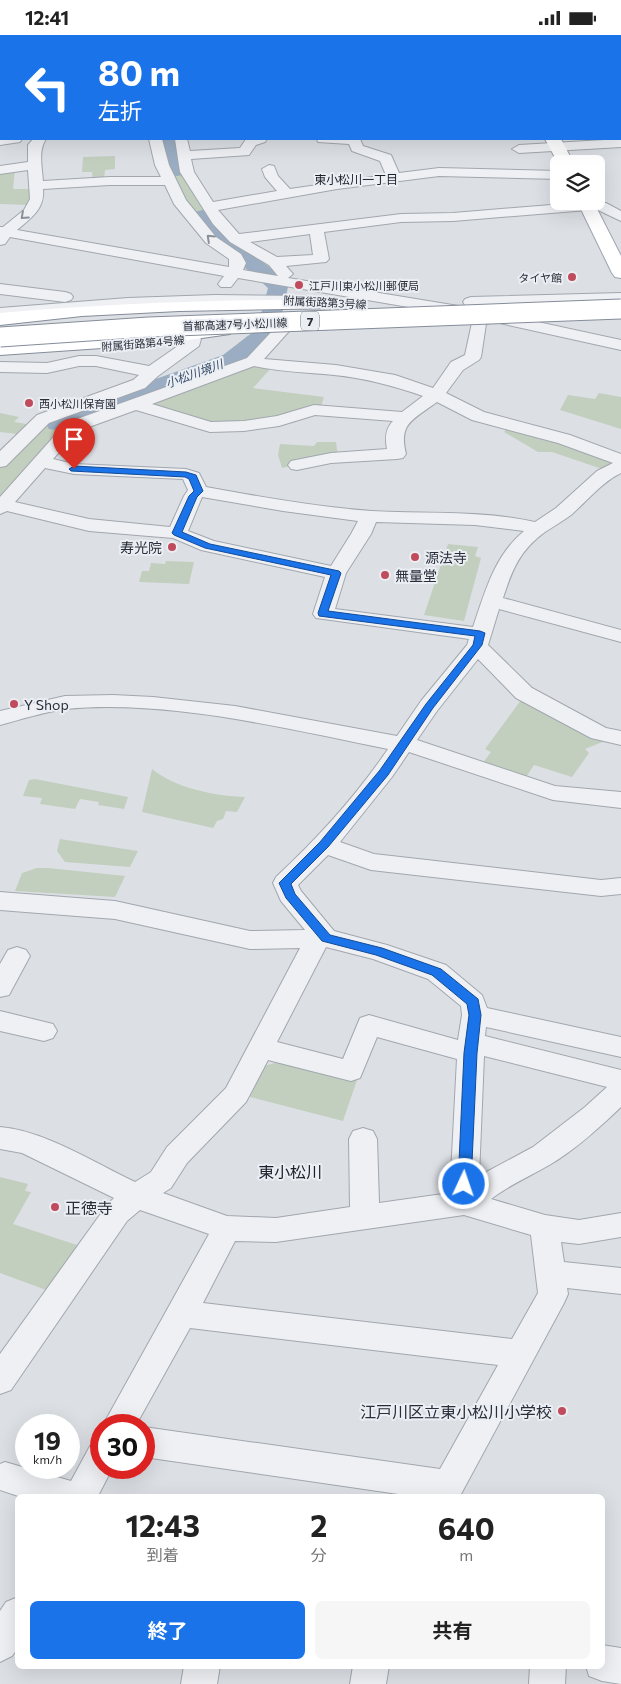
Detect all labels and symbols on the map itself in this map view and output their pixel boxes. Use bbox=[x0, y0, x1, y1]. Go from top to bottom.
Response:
district label: 東小松川一丁目 bbox=[314, 172, 398, 186]
one-way arrow bbox=[20, 211, 29, 220]
one-way arrow bbox=[207, 235, 216, 244]
place label: タイヤ館 bbox=[518, 271, 562, 284]
marker: タイヤ館 bbox=[566, 271, 578, 283]
marker: 江戸川東小松川郵便局 bbox=[293, 279, 305, 291]
place label: 江戸川東小松川郵便局 bbox=[309, 279, 419, 292]
street label: 附属街路第3号線 bbox=[283, 293, 367, 311]
road number: 7 bbox=[301, 311, 319, 331]
street label: 首都高速7号小松川線 bbox=[182, 316, 288, 332]
street label: 附属街路第4号線 bbox=[101, 333, 185, 353]
water label: 小松川境川 bbox=[163, 355, 226, 390]
marker: 西小松川保育園 bbox=[23, 397, 35, 409]
place label: 西小松川保育園 bbox=[39, 397, 116, 410]
pin bbox=[53, 418, 95, 469]
place label: 寿光院 bbox=[120, 539, 162, 556]
marker: 寿光院 bbox=[166, 541, 178, 553]
place label: 源法寺 bbox=[425, 549, 467, 566]
marker: 源法寺 bbox=[409, 551, 421, 563]
place label: 無量堂 bbox=[395, 567, 437, 584]
marker: 無量堂 bbox=[379, 569, 391, 581]
place label: Y Shop bbox=[24, 696, 69, 713]
marker: Y Shop bbox=[8, 698, 20, 710]
position arrow bbox=[437, 1157, 489, 1209]
district label: 東小松川 bbox=[258, 1162, 322, 1181]
place label: 正徳寺 bbox=[65, 1198, 113, 1217]
marker: 正徳寺 bbox=[49, 1201, 61, 1213]
place label: 江戸川区立東小松川小学校 bbox=[360, 1402, 552, 1421]
marker: 江戸川区立東小松川小学校 bbox=[556, 1405, 568, 1417]
speed limit sign: 30 bbox=[90, 1414, 155, 1479]

